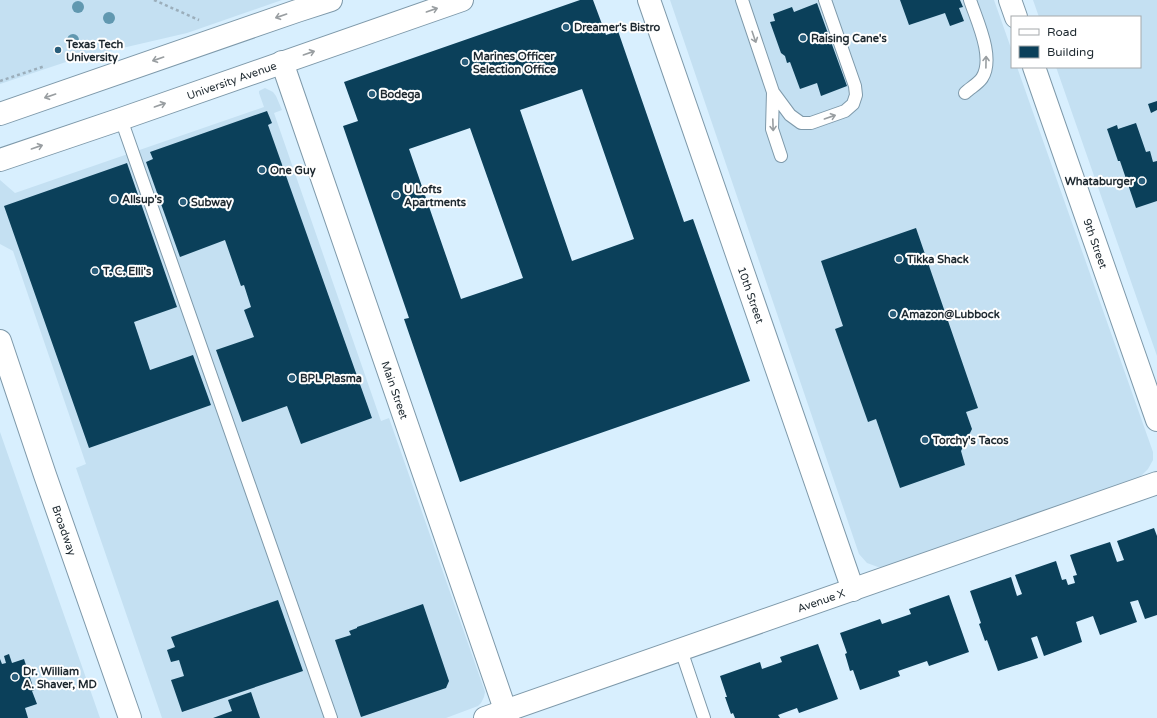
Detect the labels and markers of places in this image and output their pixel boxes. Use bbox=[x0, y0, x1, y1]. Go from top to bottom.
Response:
place label: Dreamer's Bistro bbox=[574, 21, 660, 34]
marker: Dreamer's Bistro bbox=[561, 22, 571, 32]
place label: Raising Cane's bbox=[811, 32, 887, 46]
marker: Raising Cane's bbox=[798, 33, 808, 43]
place label: Texas Tech University bbox=[65, 38, 124, 65]
marker: Texas Tech University bbox=[53, 45, 63, 55]
place label: Marines Officer Selection Office bbox=[473, 50, 557, 76]
marker: Marines Officer Selection Office bbox=[460, 57, 470, 67]
place label: Bodega bbox=[380, 88, 421, 102]
marker: Bodega bbox=[367, 89, 377, 99]
place label: One Guy bbox=[270, 164, 316, 178]
marker: One Guy bbox=[257, 165, 267, 175]
place label: Whataburger bbox=[1065, 175, 1135, 189]
marker: Whataburger bbox=[1137, 176, 1147, 186]
place label: U Lofts Apartments bbox=[404, 183, 467, 210]
marker: U Lofts Apartments bbox=[391, 190, 401, 200]
place label: Allsup's bbox=[122, 193, 163, 207]
marker: Allsup's bbox=[109, 194, 119, 204]
place label: Subway bbox=[191, 196, 232, 210]
marker: Subway bbox=[178, 197, 188, 207]
place label: Tikka Shack bbox=[906, 253, 969, 266]
marker: Tikka Shack bbox=[894, 254, 904, 264]
place label: T. C. Elli's bbox=[102, 265, 152, 278]
marker: T. C. Elli's bbox=[90, 266, 100, 276]
place label: Amazon@Lubbock bbox=[901, 308, 1000, 321]
marker: Amazon@Lubbock bbox=[888, 309, 898, 319]
place label: BPL Plasma bbox=[300, 372, 362, 385]
marker: BPL Plasma bbox=[287, 373, 297, 383]
place label: Torchy's Tacos bbox=[932, 434, 1009, 448]
marker: Torchy's Tacos bbox=[920, 435, 930, 445]
place label: Dr. William A. Shaver, MD bbox=[23, 665, 97, 691]
marker: Dr. William A. Shaver, MD bbox=[10, 672, 20, 682]

